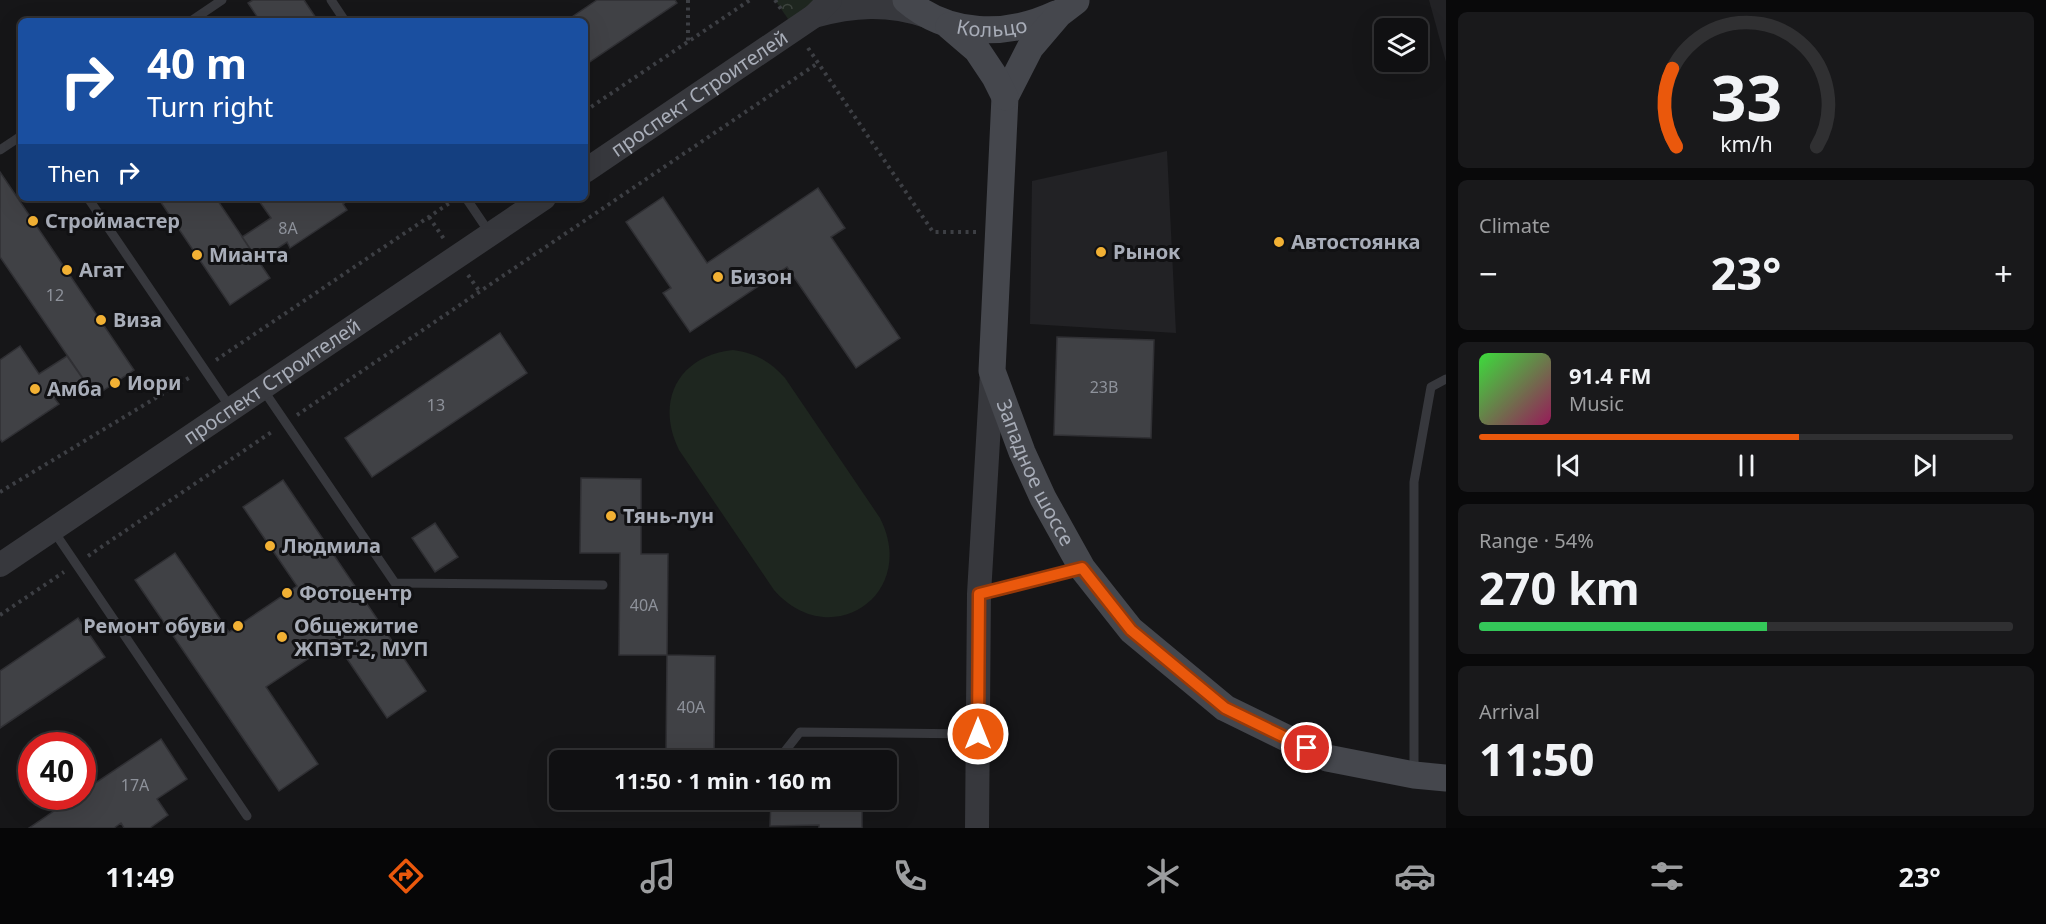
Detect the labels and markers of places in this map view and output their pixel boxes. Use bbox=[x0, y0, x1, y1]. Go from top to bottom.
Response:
place label: Строймастер bbox=[45, 207, 180, 234]
marker: Строймастер bbox=[26, 214, 40, 228]
place label: Автостоянка bbox=[1291, 228, 1421, 255]
marker: Автостоянка bbox=[1272, 235, 1286, 249]
place label: Рынок bbox=[1113, 238, 1181, 265]
place label: Мианта bbox=[209, 241, 288, 268]
marker: Рынок bbox=[1094, 245, 1108, 259]
marker: Мианта bbox=[190, 248, 204, 262]
place label: Агат bbox=[79, 256, 124, 283]
marker: Агат bbox=[60, 263, 74, 277]
place label: Бизон bbox=[730, 263, 792, 290]
marker: Бизон bbox=[711, 270, 725, 284]
place label: Виза bbox=[113, 306, 162, 333]
marker: Виза bbox=[94, 313, 108, 327]
place label: Иори bbox=[127, 369, 181, 396]
place label: Амба bbox=[47, 375, 102, 402]
marker: Иори bbox=[108, 376, 122, 390]
marker: Амба bbox=[28, 382, 42, 396]
place label: Тянь-лун bbox=[623, 502, 714, 529]
marker: Тянь-лун bbox=[604, 509, 618, 523]
place label: Людмила bbox=[282, 532, 381, 559]
marker: Людмила bbox=[263, 539, 277, 553]
place label: Фотоцентр bbox=[299, 579, 412, 606]
marker: Фотоцентр bbox=[280, 586, 294, 600]
place label: Ремонт обуви bbox=[83, 612, 226, 639]
place label: Общежитие ЖПЭТ-2, МУП bbox=[294, 612, 428, 662]
marker: Ремонт обуви bbox=[231, 619, 245, 633]
marker: Общежитие ЖПЭТ-2, МУП bbox=[275, 630, 289, 644]
pin bbox=[1281, 722, 1332, 773]

